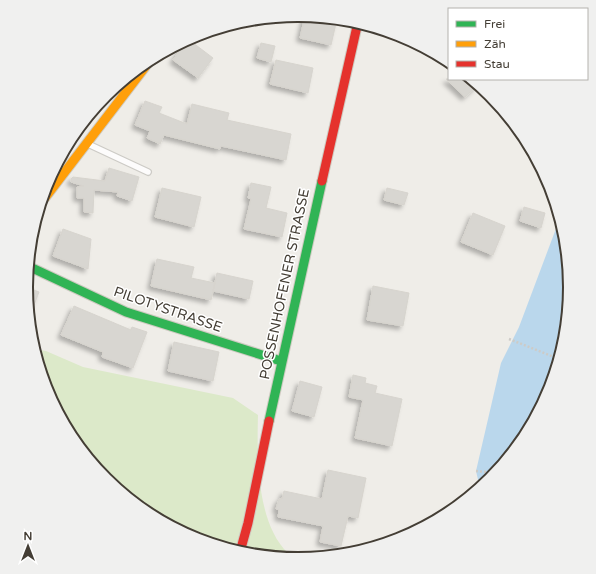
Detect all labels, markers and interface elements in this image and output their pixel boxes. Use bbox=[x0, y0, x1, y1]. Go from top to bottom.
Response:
legend bbox=[448, 8, 588, 80]
text: Frei bbox=[484, 17, 505, 31]
text: Zäh bbox=[484, 37, 506, 51]
text: Stau bbox=[484, 57, 510, 71]
street label: POSSENHOFENER STRASSE bbox=[256, 187, 313, 381]
street label: PILOTYSTRASSE bbox=[111, 283, 224, 336]
north arrow bbox=[8, 526, 48, 566]
text: N bbox=[24, 530, 32, 543]

